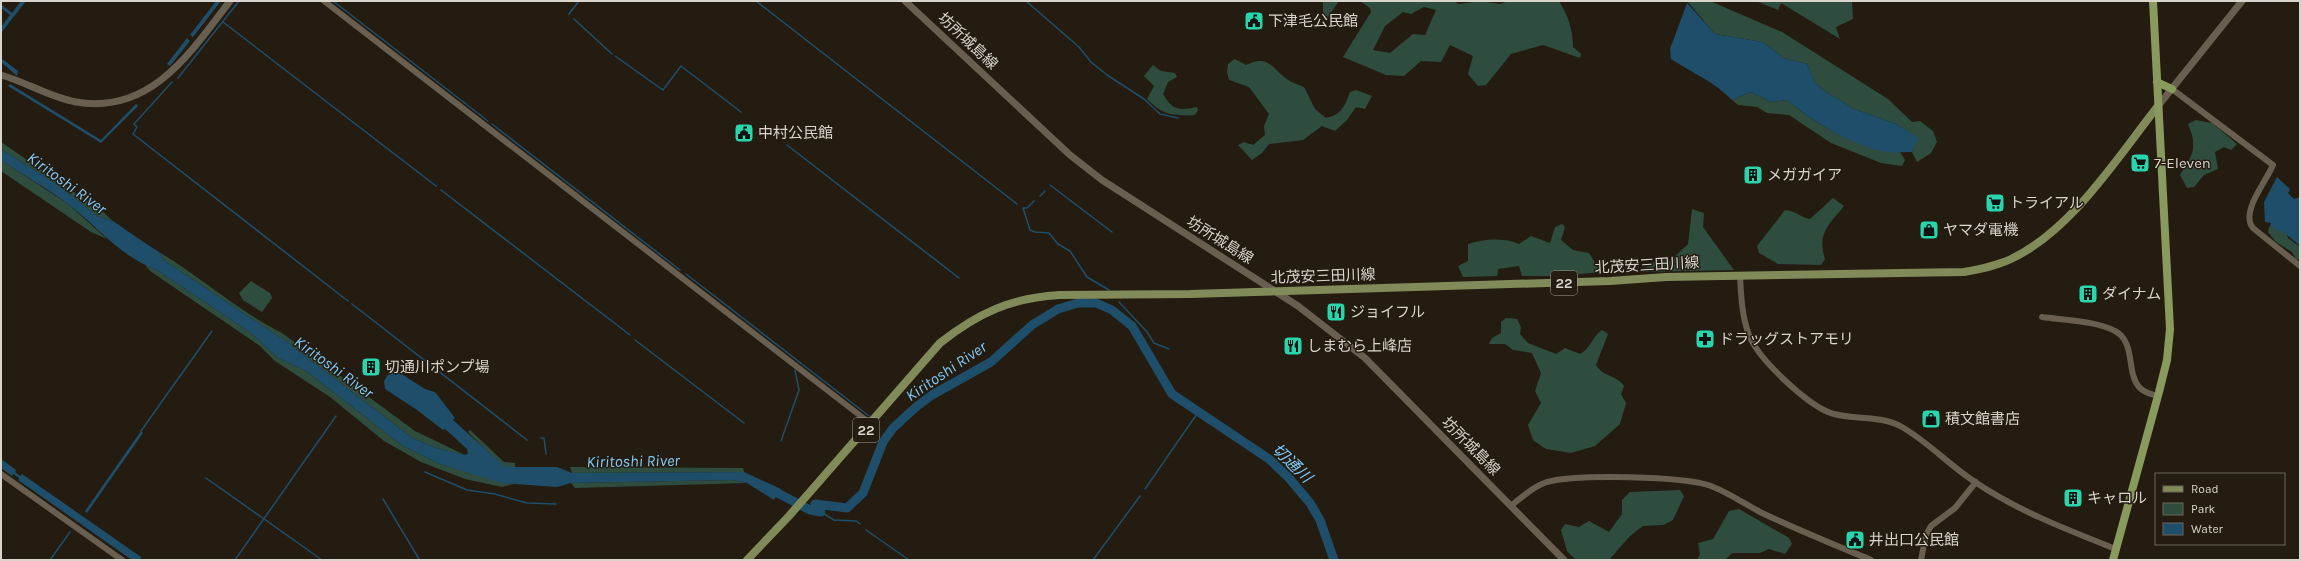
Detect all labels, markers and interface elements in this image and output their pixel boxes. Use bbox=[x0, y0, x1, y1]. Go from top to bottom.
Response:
street label: 坊所城島線 bbox=[934, 9, 1002, 73]
public building icon: 下津毛公民館 bbox=[1243, 10, 1265, 32]
place label: 下津毛公民館 bbox=[1268, 12, 1358, 30]
public building icon: 中村公民館 bbox=[733, 122, 755, 144]
place label: 中村公民館 bbox=[758, 124, 833, 142]
water label: Kiritoshi River bbox=[24, 148, 111, 218]
supermarket icon: 7-Eleven bbox=[2129, 152, 2151, 174]
place label: 7-Eleven bbox=[2154, 154, 2211, 172]
building icon: メガガイア bbox=[1742, 164, 1764, 186]
place label: メガガイア bbox=[1767, 166, 1842, 184]
supermarket icon: トライアル bbox=[1984, 192, 2006, 214]
place label: トライアル bbox=[2009, 194, 2084, 212]
street label: 坊所城島線 bbox=[1183, 212, 1257, 268]
shop icon: ヤマダ電機 bbox=[1918, 219, 1940, 241]
place label: ヤマダ電機 bbox=[1943, 221, 2018, 239]
street label: 北茂安三田川線 bbox=[1594, 253, 1700, 277]
street label: 北茂安三田川線 bbox=[1270, 265, 1376, 287]
road number: 22 bbox=[1551, 271, 1577, 295]
building icon: ダイナム bbox=[2077, 283, 2099, 305]
place label: ダイナム bbox=[2102, 285, 2161, 303]
restaurant icon: ジョイフル bbox=[1325, 301, 1347, 323]
place label: ジョイフル bbox=[1350, 303, 1425, 321]
pharmacy icon: ドラッグストアモリ bbox=[1694, 328, 1716, 350]
place label: ドラッグストアモリ bbox=[1719, 330, 1854, 348]
water label: Kiritoshi River bbox=[291, 332, 378, 402]
restaurant icon: しまむら上峰店 bbox=[1282, 335, 1304, 357]
water label: Kiritoshi River bbox=[902, 337, 990, 405]
place label: しまむら上峰店 bbox=[1307, 337, 1412, 355]
building icon: 切通川ポンプ場 bbox=[360, 356, 382, 378]
place label: 切通川ポンプ場 bbox=[385, 358, 490, 376]
shop icon: 積文館書店 bbox=[1920, 408, 1942, 430]
place label: 積文館書店 bbox=[1945, 410, 2020, 428]
street label: 坊所城島線 bbox=[1438, 413, 1504, 479]
road number: 22 bbox=[853, 418, 879, 442]
water label: 切通川 bbox=[1268, 439, 1317, 488]
water label: Kiritoshi River bbox=[586, 451, 680, 471]
legend bbox=[2155, 473, 2285, 545]
text: Road bbox=[2191, 482, 2219, 496]
building icon: キャロル bbox=[2062, 487, 2084, 509]
place label: キャロル bbox=[2087, 489, 2147, 507]
text: Park bbox=[2191, 502, 2216, 516]
text: Water bbox=[2191, 522, 2224, 536]
public building icon: 井出口公民館 bbox=[1844, 529, 1866, 551]
place label: 井出口公民館 bbox=[1869, 531, 1959, 549]

